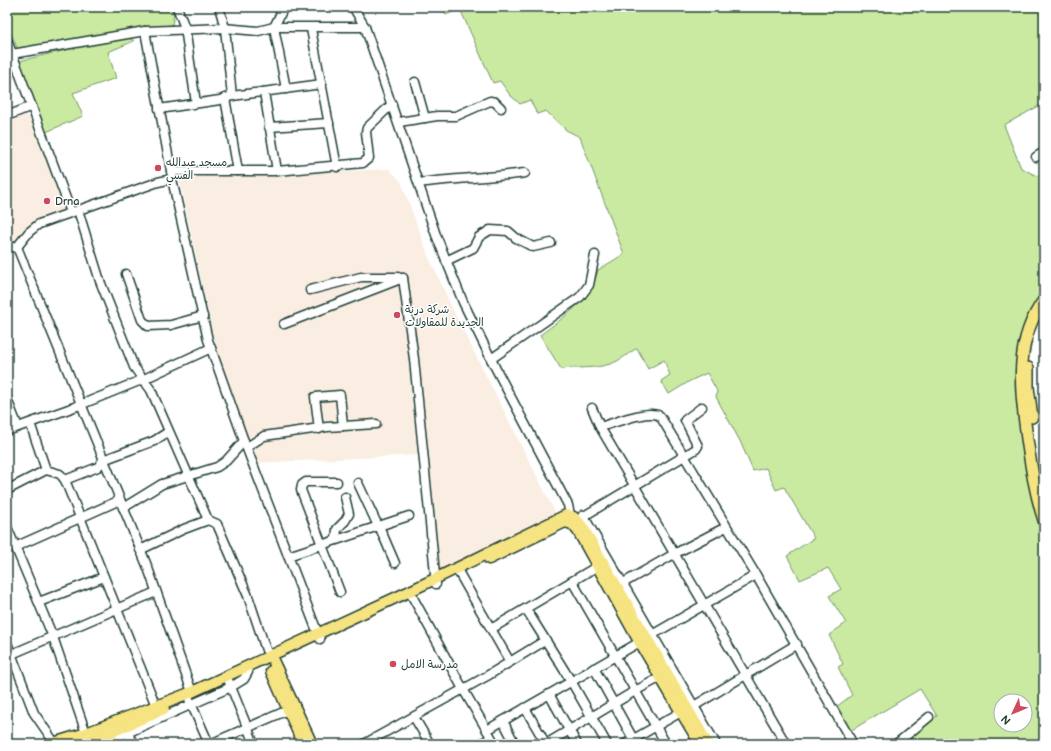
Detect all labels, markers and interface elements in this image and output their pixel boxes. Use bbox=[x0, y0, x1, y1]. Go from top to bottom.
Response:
place label: مسجد عبدالله الفسي bbox=[166, 156, 227, 186]
marker: مسجد عبدالله الفسي bbox=[153, 163, 163, 173]
place label: Drna bbox=[55, 195, 79, 208]
marker: Drna bbox=[42, 196, 52, 206]
place label: شركة درنة الجديدة للمقاولات bbox=[405, 303, 484, 329]
marker: شركة درنة الجديدة للمقاولات bbox=[392, 310, 402, 320]
place label: مدرسة الامل bbox=[401, 658, 458, 671]
marker: مدرسة الامل bbox=[388, 659, 398, 669]
north arrow bbox=[993, 693, 1033, 733]
text: N bbox=[999, 712, 1014, 727]

